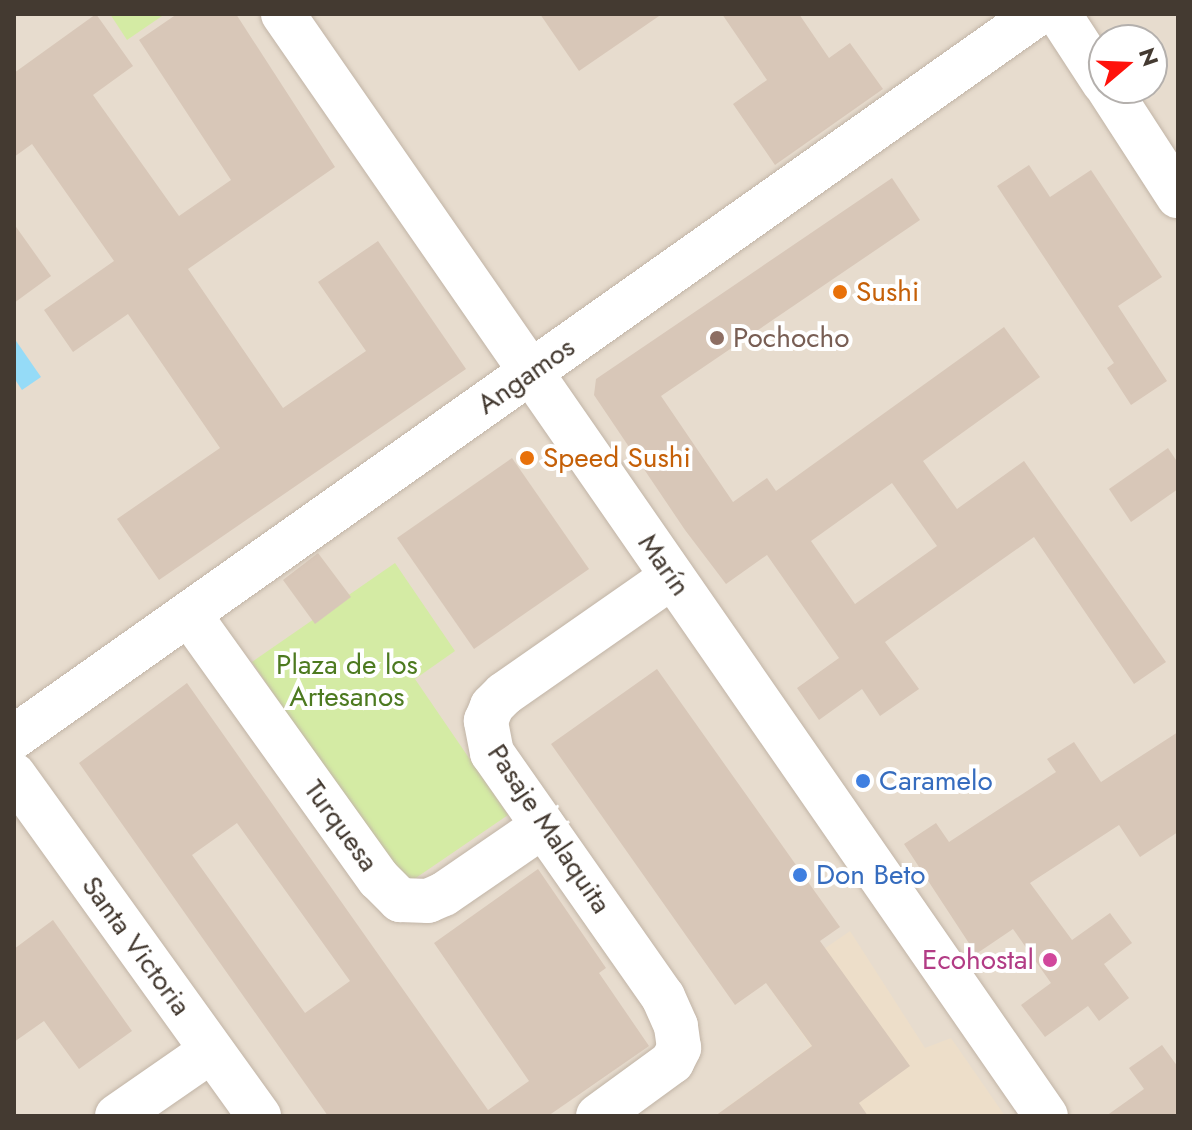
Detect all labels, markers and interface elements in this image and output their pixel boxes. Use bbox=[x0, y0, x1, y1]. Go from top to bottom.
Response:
north arrow bbox=[1088, 24, 1168, 104]
text: N bbox=[1131, 43, 1167, 70]
place label: Sushi bbox=[856, 275, 919, 309]
marker: Sushi bbox=[831, 283, 849, 301]
place label: Pochocho bbox=[733, 321, 850, 355]
marker: Pochocho bbox=[708, 329, 726, 347]
street label: Angamos bbox=[471, 330, 581, 422]
place label: Speed Sushi bbox=[543, 441, 691, 475]
marker: Speed Sushi bbox=[518, 449, 536, 467]
street label: Marín bbox=[631, 528, 697, 602]
park label: Plaza de los Artesanos bbox=[276, 648, 418, 714]
street label: Pasaje Malaquita bbox=[480, 738, 618, 920]
place label: Caramelo bbox=[879, 764, 993, 798]
marker: Caramelo bbox=[854, 772, 872, 790]
street label: Turquesa bbox=[297, 774, 385, 878]
place label: Don Beto bbox=[816, 858, 925, 892]
marker: Don Beto bbox=[791, 866, 809, 884]
street label: Santa Victoria bbox=[74, 870, 198, 1022]
place label: Ecohostal bbox=[922, 943, 1034, 977]
marker: Ecohostal bbox=[1041, 951, 1059, 969]

